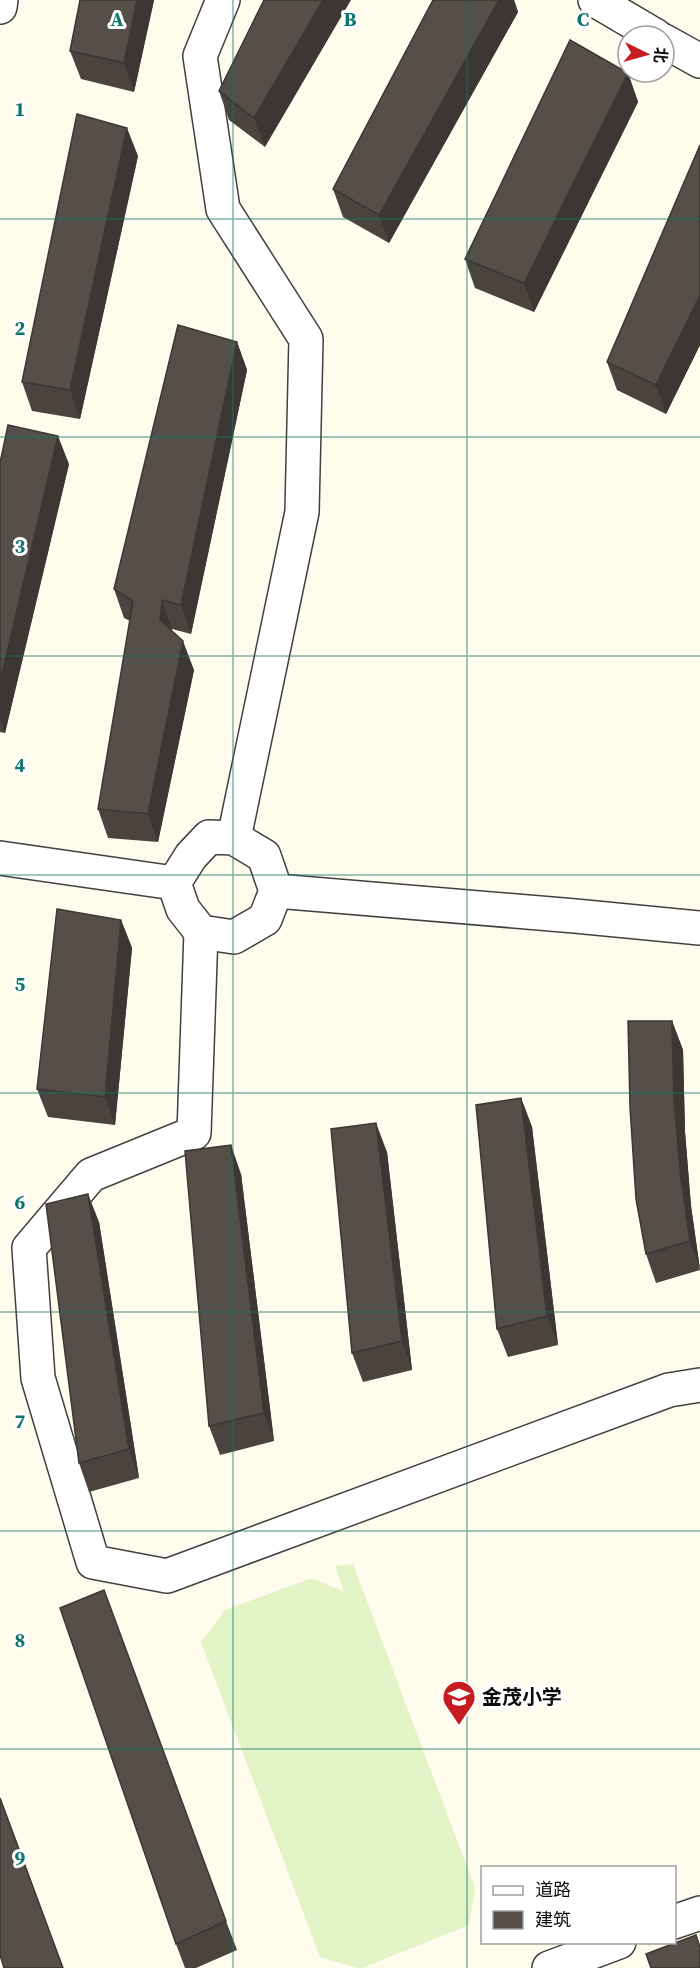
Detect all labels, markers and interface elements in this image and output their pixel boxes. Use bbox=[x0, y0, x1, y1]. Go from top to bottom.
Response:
text: A bbox=[110, 5, 124, 33]
text: B bbox=[343, 5, 357, 33]
text: C bbox=[577, 5, 589, 33]
north arrow bbox=[616, 24, 676, 84]
text: 北 bbox=[649, 46, 673, 64]
text: 1 bbox=[15, 95, 25, 123]
text: 2 bbox=[15, 314, 26, 342]
text: 3 bbox=[15, 532, 26, 560]
text: 4 bbox=[15, 751, 26, 779]
text: 5 bbox=[15, 970, 26, 998]
text: 6 bbox=[15, 1188, 26, 1216]
text: 7 bbox=[15, 1407, 26, 1435]
text: 8 bbox=[15, 1626, 25, 1654]
school or university icon: 金茂小学 bbox=[441, 1679, 477, 1726]
place label: 金茂小学 bbox=[482, 1683, 562, 1711]
text: 9 bbox=[15, 1844, 26, 1872]
legend bbox=[481, 1866, 676, 1944]
text: 道路 bbox=[535, 1877, 571, 1902]
text: 建筑 bbox=[535, 1907, 571, 1932]

